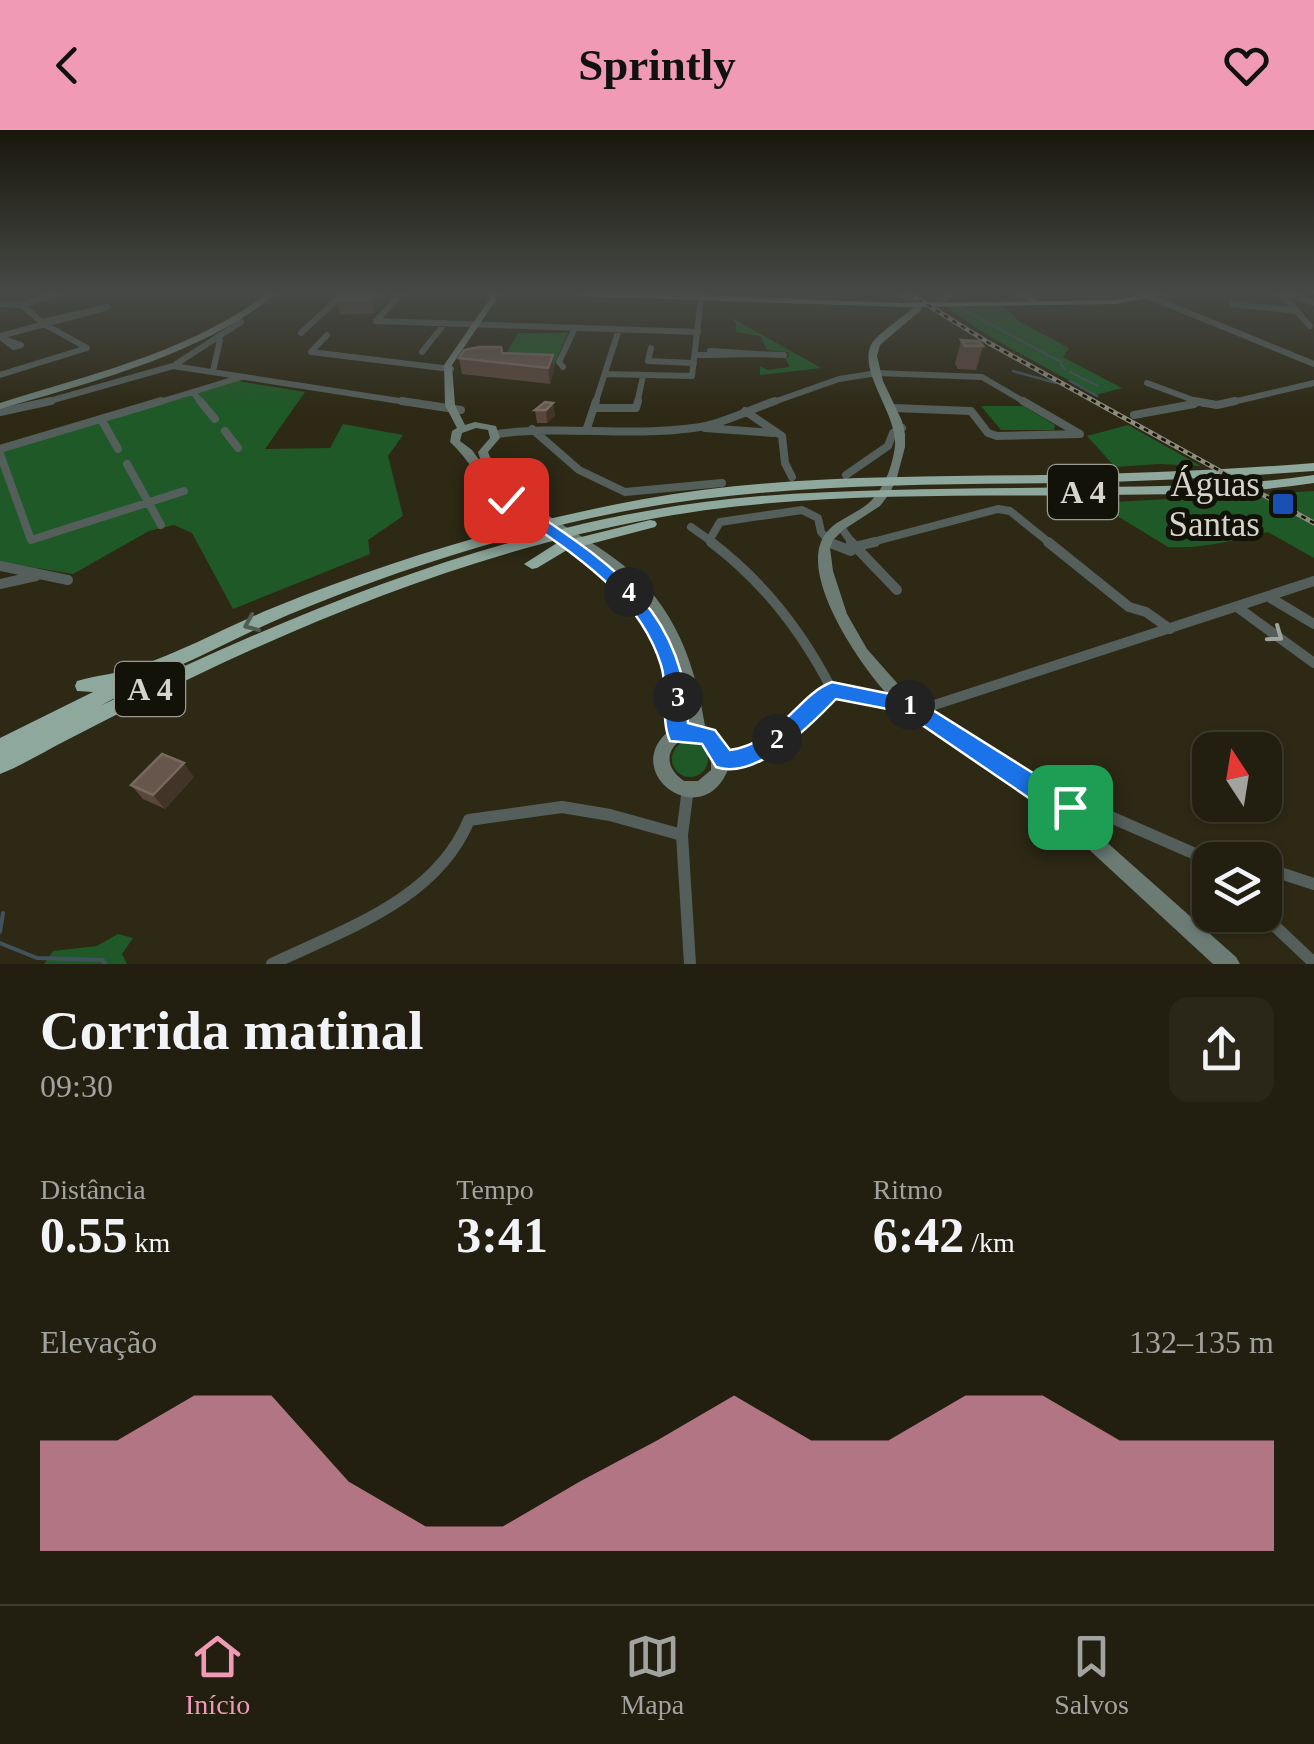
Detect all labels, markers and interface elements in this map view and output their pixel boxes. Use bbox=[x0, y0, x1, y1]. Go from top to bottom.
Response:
icon: back bbox=[40, 38, 95, 93]
icon: heart bbox=[1219, 38, 1274, 93]
text: Sprintly bbox=[578, 40, 736, 90]
pin bbox=[464, 458, 549, 543]
road number: A 4 bbox=[1048, 465, 1118, 519]
place label: Águas Santas bbox=[1169, 465, 1260, 544]
icon: check bbox=[479, 473, 534, 528]
marker: Águas Santas bbox=[1270, 491, 1296, 517]
pin: 4 bbox=[604, 567, 654, 617]
text: 4 bbox=[622, 576, 636, 607]
one-way arrow bbox=[244, 612, 262, 632]
one-way arrow bbox=[1265, 623, 1283, 641]
road number: A 4 bbox=[115, 662, 185, 716]
pin: 3 bbox=[653, 672, 703, 722]
pin: 1 bbox=[885, 680, 935, 730]
text: 3 bbox=[671, 681, 685, 712]
text: 1 bbox=[903, 689, 917, 720]
pin: 2 bbox=[752, 714, 802, 764]
text: 2 bbox=[770, 723, 784, 754]
north arrow bbox=[1192, 732, 1282, 822]
map controls bbox=[1192, 732, 1282, 932]
pin bbox=[1028, 765, 1113, 850]
icon: arrive bbox=[1043, 780, 1098, 835]
button: layers bbox=[1192, 842, 1282, 932]
button: share bbox=[1169, 997, 1274, 1102]
text: Corrida matinal bbox=[40, 1000, 423, 1061]
text: 09:30 bbox=[40, 1068, 113, 1104]
text: Distância bbox=[40, 1174, 146, 1205]
text: Tempo bbox=[456, 1174, 534, 1205]
text: Ritmo bbox=[873, 1174, 943, 1205]
text: 0.55 bbox=[40, 1207, 128, 1263]
text: 3:41 bbox=[456, 1207, 548, 1263]
text: 6:42 bbox=[873, 1207, 964, 1263]
text: km bbox=[128, 1227, 170, 1258]
text: /km bbox=[964, 1227, 1015, 1258]
text: Elevação bbox=[40, 1324, 157, 1360]
text: 132–135 m bbox=[1129, 1324, 1274, 1360]
tab: Início bbox=[185, 1629, 250, 1721]
tab: Mapa bbox=[620, 1629, 684, 1721]
tab: Salvos bbox=[1054, 1629, 1129, 1721]

